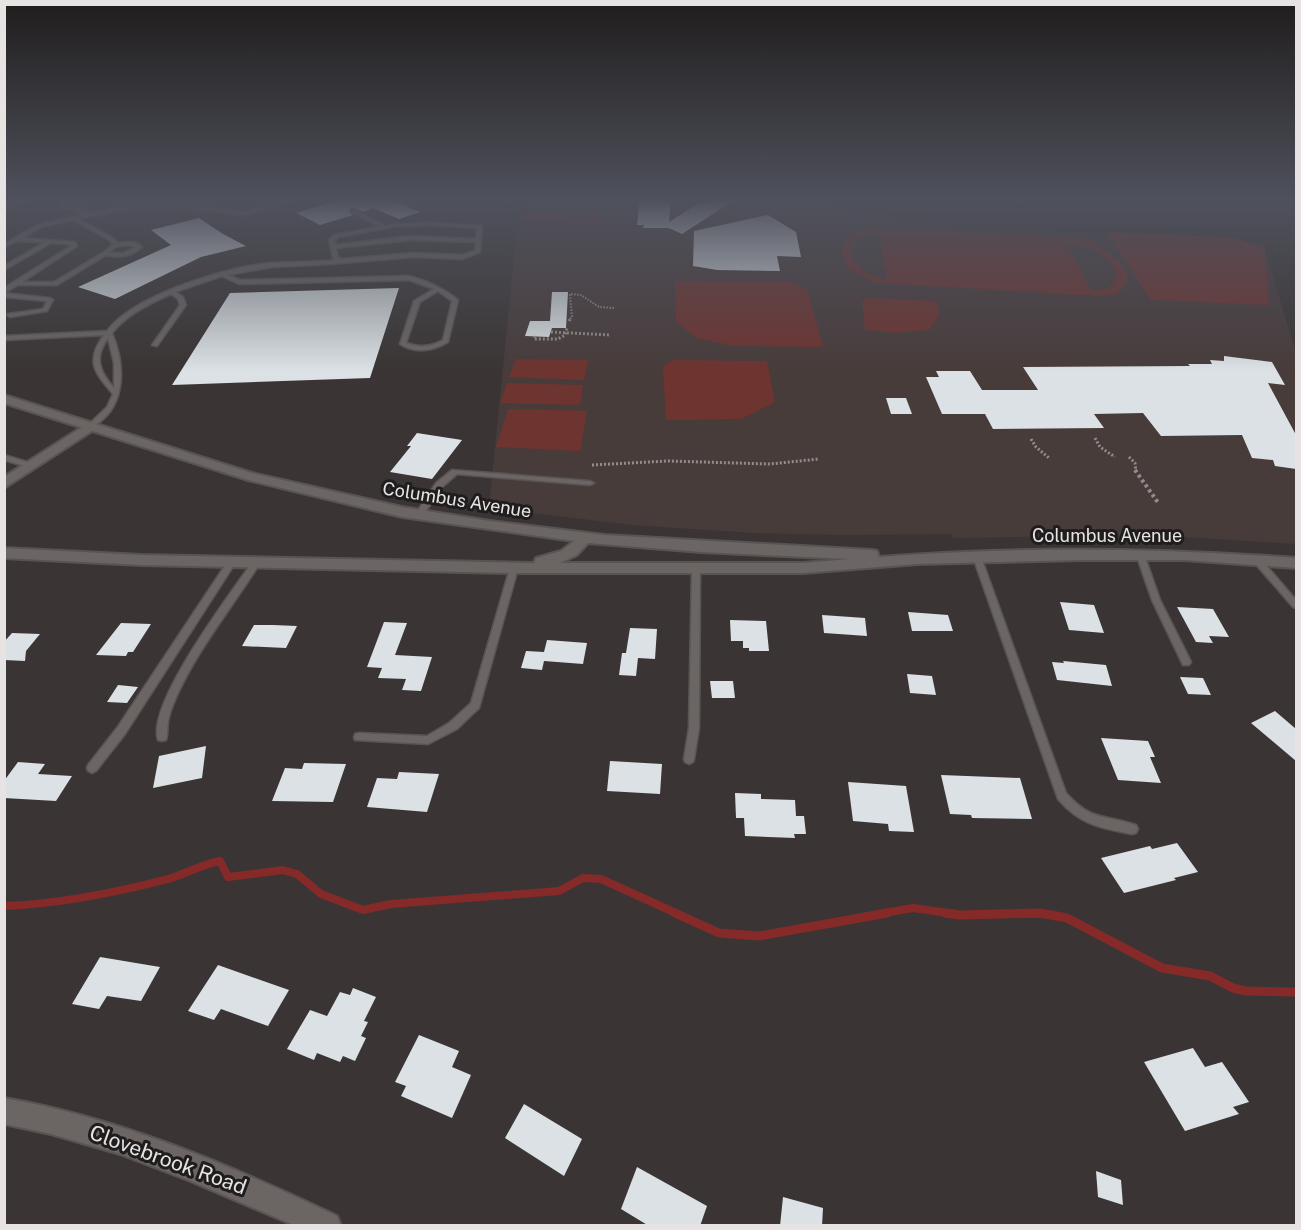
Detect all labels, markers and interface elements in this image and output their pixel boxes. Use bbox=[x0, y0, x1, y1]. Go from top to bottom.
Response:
street label: Columbus Avenue bbox=[381, 477, 533, 522]
street label: Columbus Avenue bbox=[1032, 525, 1182, 546]
street label: Clovebrook Road bbox=[86, 1120, 250, 1200]

